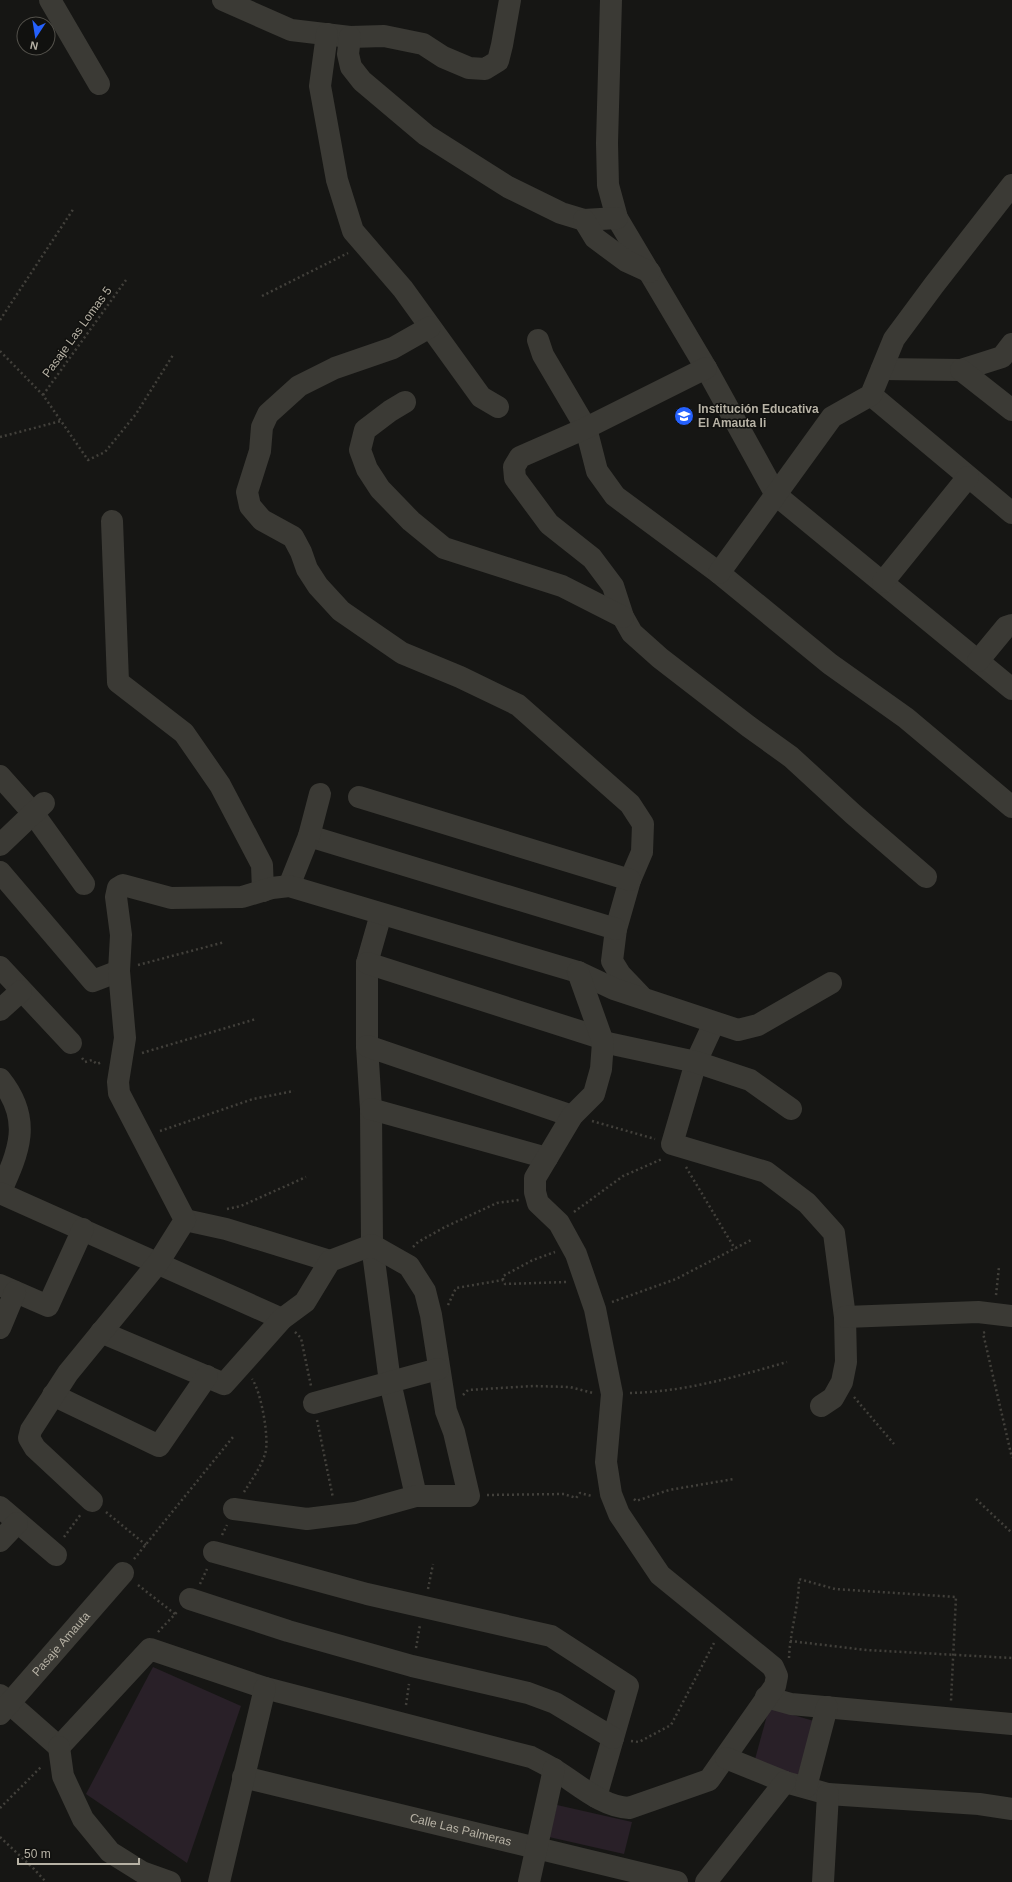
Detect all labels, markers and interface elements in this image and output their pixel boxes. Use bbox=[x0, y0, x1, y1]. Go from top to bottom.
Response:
north arrow bbox=[16, 16, 56, 56]
text: N bbox=[29, 39, 39, 52]
street label: Pasaje Las Lomas 5 bbox=[39, 284, 115, 380]
place label: Institución Educativa El Amauta Ii bbox=[698, 402, 819, 430]
school or university icon: Institución Educativa El Amauta Ii bbox=[673, 405, 695, 427]
street label: Pasaje Amauta bbox=[29, 1609, 93, 1679]
street label: Calle Las Palmeras bbox=[408, 1811, 513, 1849]
scale bar bbox=[18, 1840, 139, 1866]
text: 50 m bbox=[24, 1847, 51, 1861]

